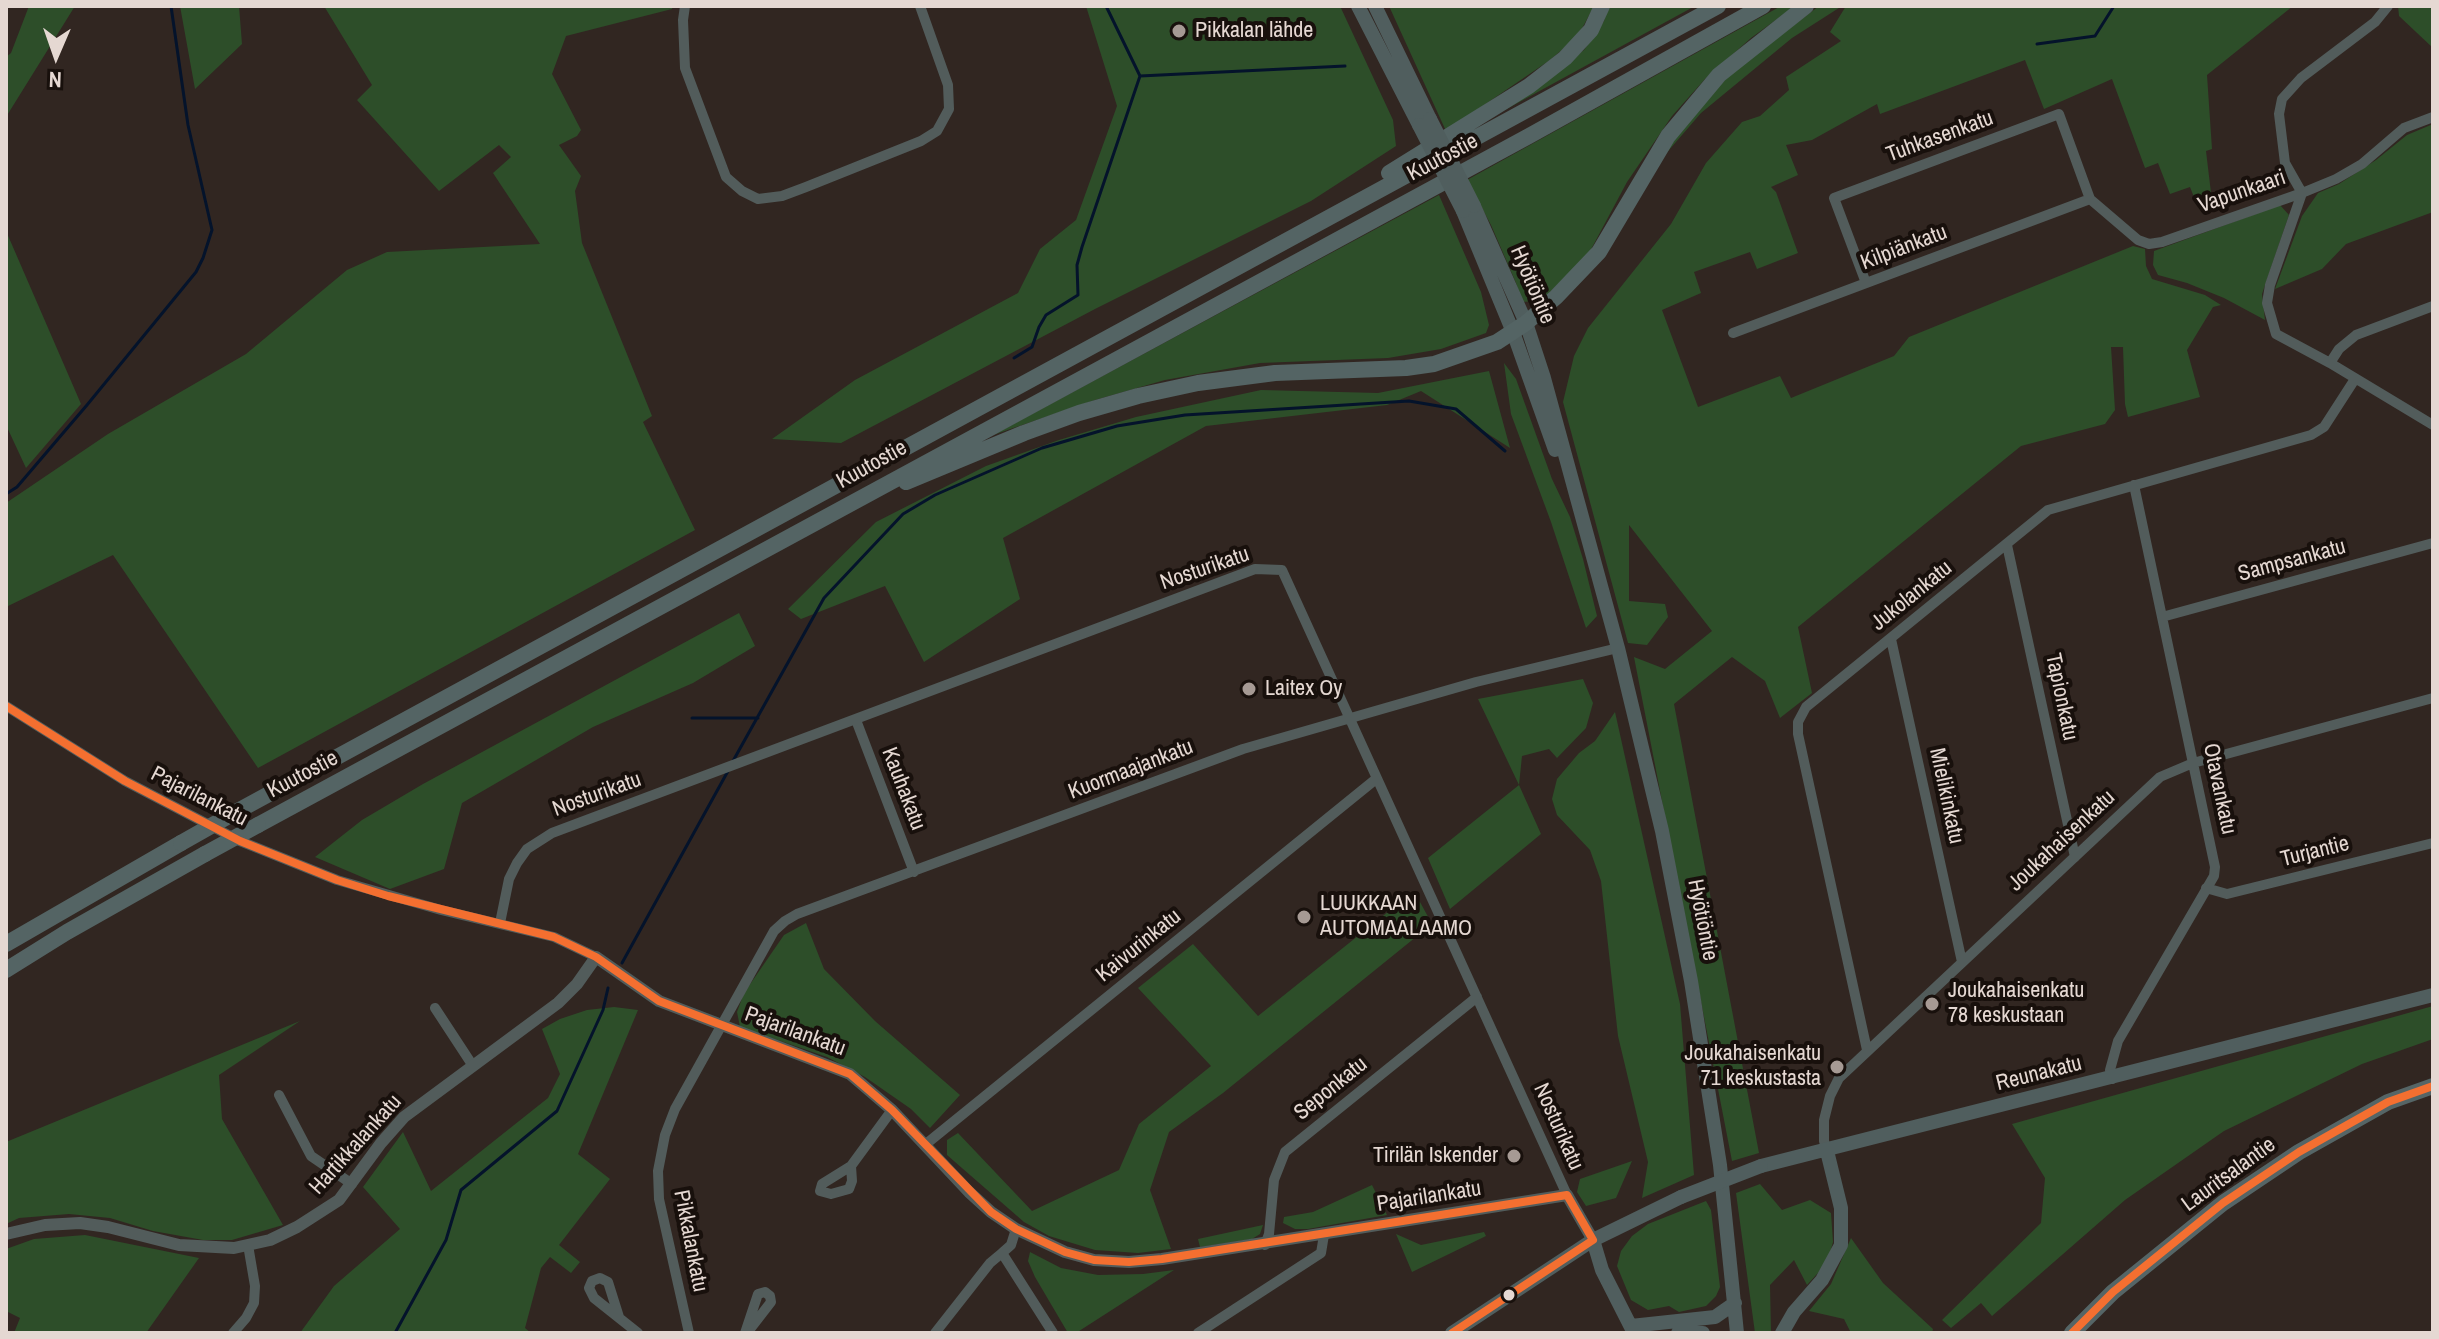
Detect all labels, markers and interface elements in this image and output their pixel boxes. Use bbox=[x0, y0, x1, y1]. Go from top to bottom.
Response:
north arrow bbox=[16, 16, 96, 96]
place label: Pikkalan lähde bbox=[1195, 18, 1313, 44]
marker: Pikkalan lähde bbox=[1170, 22, 1188, 40]
text: N bbox=[48, 65, 62, 95]
street label: Tuhkasenkatu bbox=[1883, 105, 1997, 169]
street label: Kuutostie bbox=[1403, 128, 1483, 188]
street label: Vapunkaari bbox=[2195, 165, 2289, 219]
street label: Kilpiänkatu bbox=[1857, 220, 1951, 276]
street label: Hyötiöntie bbox=[1504, 242, 1560, 328]
street label: Kuutostie bbox=[832, 435, 912, 495]
street label: Sampsankatu bbox=[2235, 534, 2349, 588]
street label: Nosturikatu bbox=[1157, 542, 1253, 596]
street label: Jukolankatu bbox=[1866, 555, 1958, 637]
street label: Tapionkatu bbox=[2039, 651, 2083, 743]
place label: Laitex Oy bbox=[1265, 676, 1342, 702]
marker: Laitex Oy bbox=[1240, 680, 1258, 698]
street label: Kuormaajankatu bbox=[1065, 734, 1197, 806]
street label: Otavankatu bbox=[2196, 741, 2242, 837]
street label: Kauhakatu bbox=[875, 744, 931, 834]
street label: Kuutostie bbox=[263, 745, 343, 805]
street label: Mielikinkatu bbox=[1923, 746, 1969, 846]
street label: Pajarilankatu bbox=[146, 761, 252, 833]
street label: Nosturikatu bbox=[549, 767, 645, 823]
street label: Joukahaisenkatu bbox=[2003, 785, 2121, 897]
street label: Turjantie bbox=[2278, 831, 2352, 873]
street label: Hyötiöntie bbox=[1681, 877, 1723, 963]
place label: LUUKKAAN AUTOMAALAAMO bbox=[1320, 891, 1472, 942]
street label: Kaivurinkatu bbox=[1091, 904, 1187, 988]
marker: LUUKKAAN AUTOMAALAAMO bbox=[1295, 908, 1313, 926]
place label: Joukahaisenkatu 78 keskustaan bbox=[1948, 978, 2084, 1030]
marker: Joukahaisenkatu 78 keskustaan bbox=[1923, 995, 1941, 1013]
street label: Pajarilankatu bbox=[741, 1002, 849, 1062]
place label: Joukahaisenkatu 71 keskustasta bbox=[1685, 1041, 1821, 1092]
street label: Reunakatu bbox=[1993, 1051, 2085, 1097]
street label: Seponkatu bbox=[1289, 1052, 1373, 1126]
marker: Joukahaisenkatu 71 keskustasta bbox=[1828, 1058, 1846, 1076]
street label: Nosturikatu bbox=[1527, 1079, 1589, 1175]
street label: Hartikkalankatu bbox=[304, 1090, 408, 1200]
street label: Lauritsalantie bbox=[2177, 1132, 2281, 1218]
place label: Tirilän Iskender bbox=[1373, 1143, 1498, 1169]
marker: Tirilän Iskender bbox=[1505, 1147, 1523, 1165]
street label: Pajarilankatu bbox=[1375, 1176, 1483, 1218]
street label: Pikkalankatu bbox=[667, 1188, 713, 1294]
unlabelled marker bbox=[1501, 1287, 1517, 1303]

